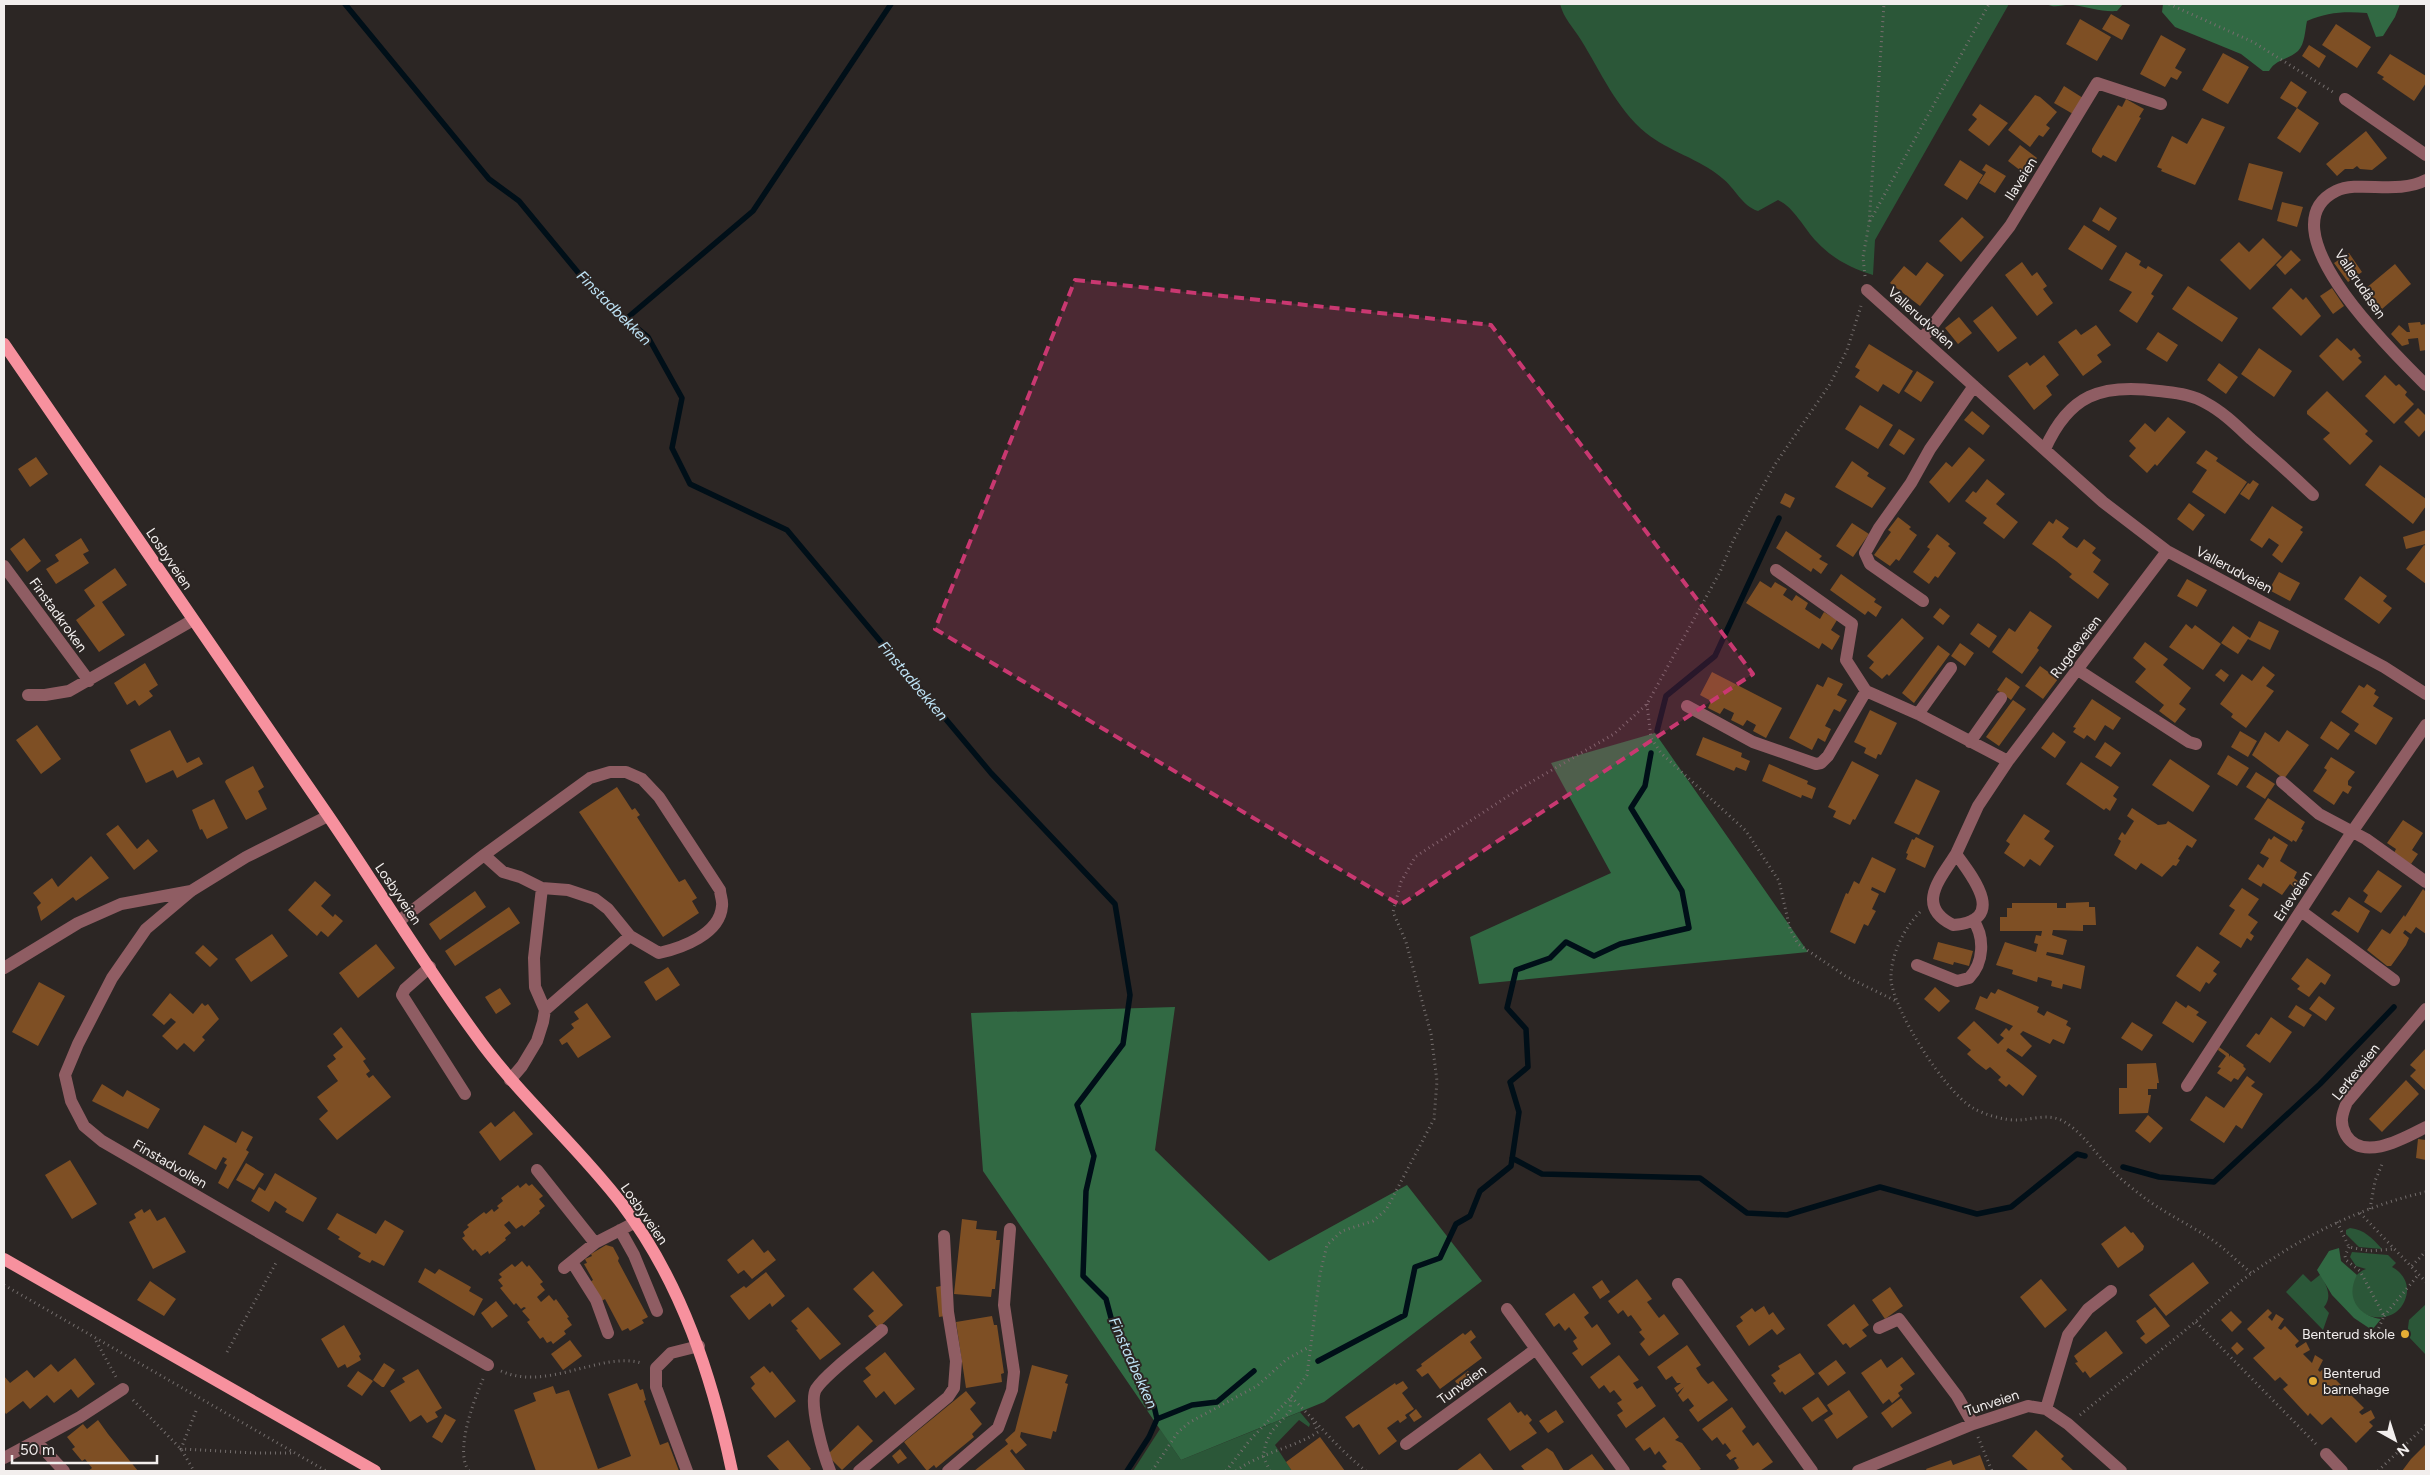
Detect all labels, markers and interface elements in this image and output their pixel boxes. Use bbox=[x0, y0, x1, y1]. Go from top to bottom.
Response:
street label: Ilaveien bbox=[2001, 154, 2041, 204]
street label: Vallerudåsen bbox=[2331, 246, 2389, 322]
water label: Finstadbekken bbox=[573, 267, 655, 349]
street label: Vallerudveien bbox=[1884, 283, 1958, 353]
street label: Losbyveien bbox=[142, 525, 196, 593]
street label: Vallerudveien bbox=[2193, 543, 2275, 597]
street label: Finstadkroken bbox=[25, 575, 91, 656]
street label: Rugdeveien bbox=[2047, 612, 2105, 682]
water label: Finstadbekken bbox=[874, 638, 952, 724]
street label: Losbyveien bbox=[371, 860, 425, 928]
street label: Erleveien bbox=[2270, 867, 2316, 925]
street label: Lerkeveien bbox=[2329, 1040, 2384, 1104]
street label: Finstadvollen bbox=[130, 1136, 210, 1192]
street label: Losbyveien bbox=[617, 1180, 671, 1248]
water label: Finstadbekken bbox=[1105, 1314, 1161, 1412]
place label: Benterud skole bbox=[2302, 1326, 2395, 1343]
marker: Benterud skole bbox=[2399, 1328, 2411, 1340]
street label: Tunveien bbox=[1434, 1362, 1490, 1408]
place label: Benterud barnehage bbox=[2323, 1365, 2390, 1398]
marker: Benterud barnehage bbox=[2307, 1375, 2319, 1387]
street label: Tunveien bbox=[1963, 1386, 2021, 1420]
north arrow bbox=[2370, 1415, 2420, 1465]
scale bar bbox=[12, 1432, 158, 1464]
text: N bbox=[2393, 1440, 2412, 1460]
text: 50 m bbox=[20, 1441, 55, 1459]

